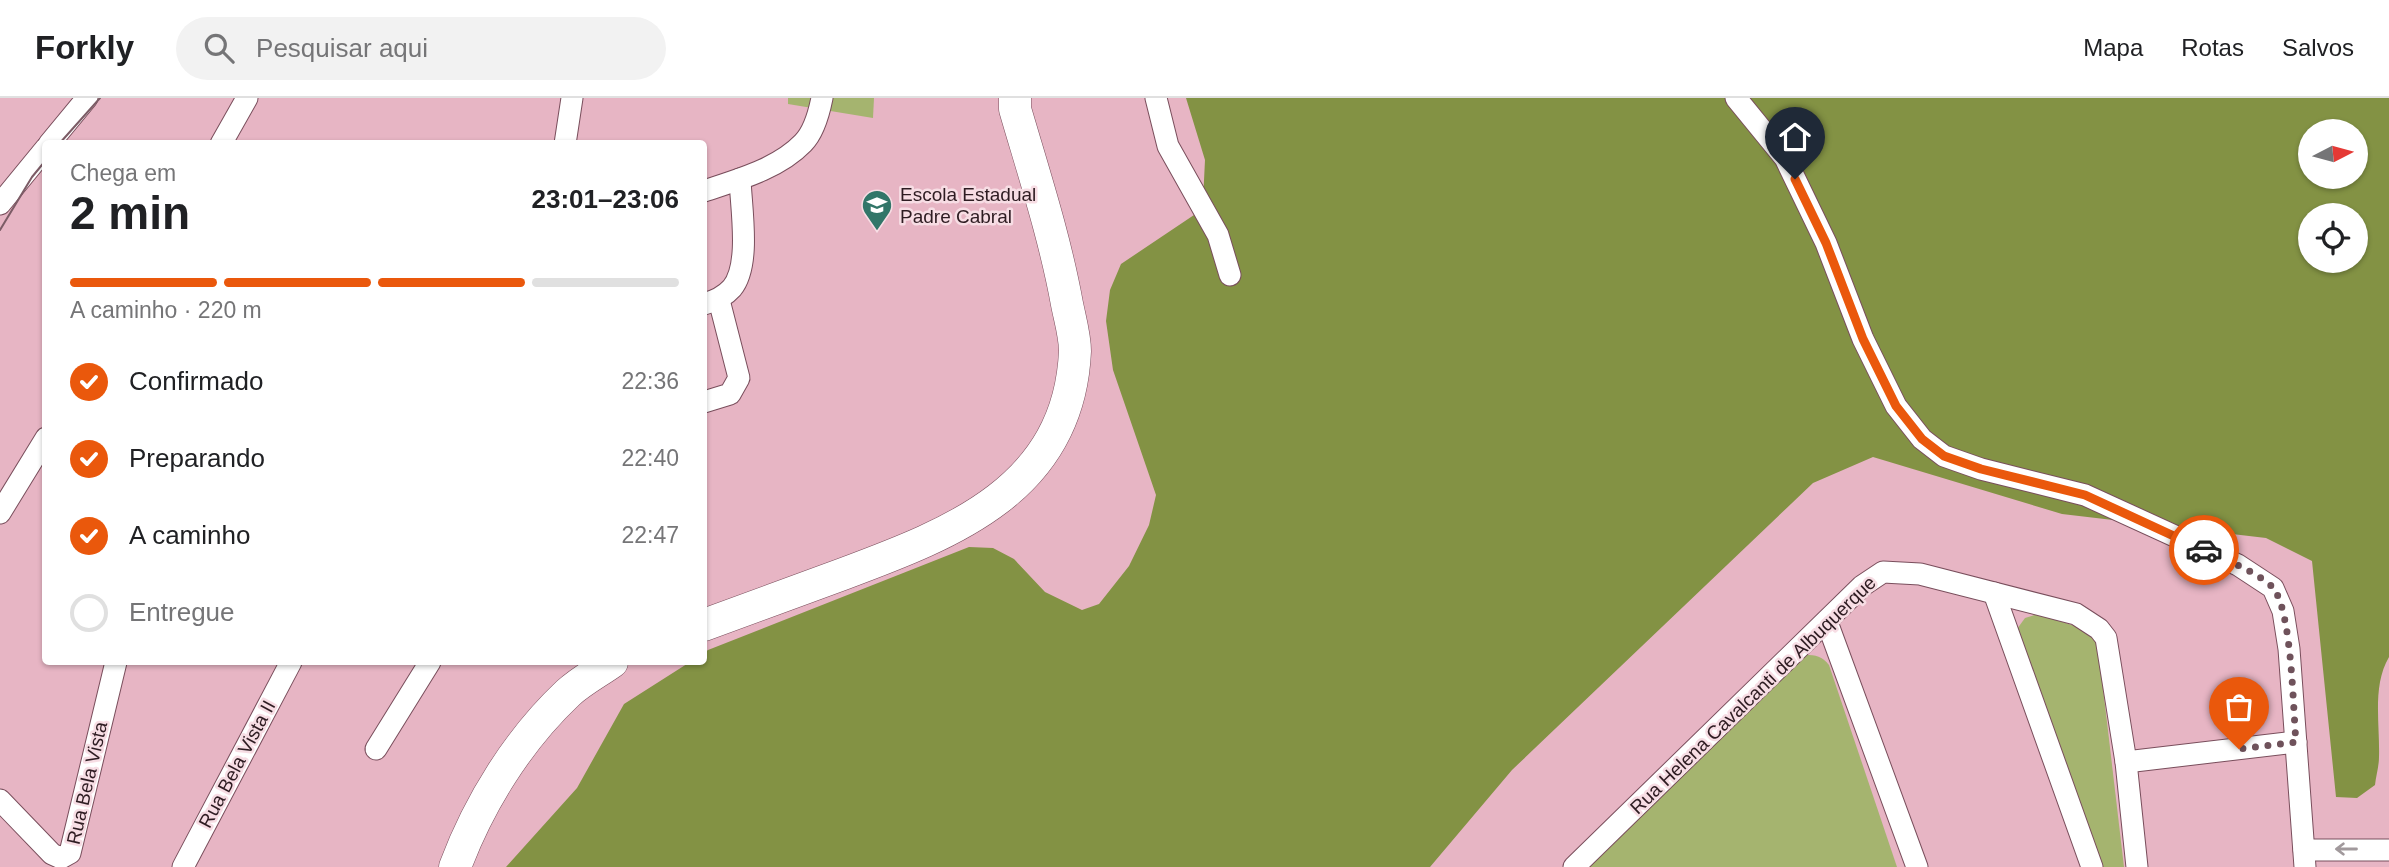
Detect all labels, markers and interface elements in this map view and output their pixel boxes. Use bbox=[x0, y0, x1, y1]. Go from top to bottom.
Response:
search box bbox=[176, 17, 666, 80]
text: Forkly bbox=[35, 29, 134, 66]
icon: search bbox=[200, 29, 238, 67]
text: Pesquisar aqui bbox=[256, 33, 428, 63]
text: Mapa bbox=[2083, 34, 2143, 61]
text: Rotas bbox=[2181, 34, 2244, 61]
text: Salvos bbox=[2282, 34, 2354, 61]
pin bbox=[1765, 107, 1825, 179]
icon: home bbox=[1776, 118, 1814, 156]
north arrow bbox=[2298, 119, 2368, 189]
map controls bbox=[2298, 119, 2368, 273]
text: Chega em bbox=[70, 160, 176, 186]
text: 23:01–23:06 bbox=[532, 184, 679, 214]
place label: Escola Estadual Padre Cabral bbox=[900, 184, 1036, 227]
text: 2 min bbox=[70, 187, 190, 239]
school or university icon: Escola Estadual Padre Cabral bbox=[860, 188, 894, 232]
button: locate bbox=[2298, 203, 2368, 273]
text: A caminho · 220 m bbox=[70, 297, 262, 323]
icon: check bbox=[70, 363, 108, 401]
text: Confirmado bbox=[129, 366, 263, 396]
text: 22:36 bbox=[621, 368, 679, 394]
icon: check bbox=[70, 440, 108, 478]
text: Preparando bbox=[129, 443, 265, 473]
text: 22:40 bbox=[621, 445, 679, 471]
courier bbox=[2169, 515, 2239, 585]
icon: check bbox=[70, 517, 108, 555]
text: A caminho bbox=[129, 520, 250, 550]
text: 22:47 bbox=[621, 522, 679, 548]
icon: car bbox=[2185, 531, 2223, 569]
street label: Rua Helena Cavalcanti de Albuquerque bbox=[1626, 572, 1880, 818]
text: Entregue bbox=[129, 597, 235, 627]
pin bbox=[2209, 677, 2269, 749]
icon: bag bbox=[2220, 688, 2258, 726]
street label: Rua Bela Vista II bbox=[195, 697, 279, 831]
street label: Rua Bela Vista bbox=[63, 719, 111, 846]
one-way arrow bbox=[2335, 842, 2358, 856]

